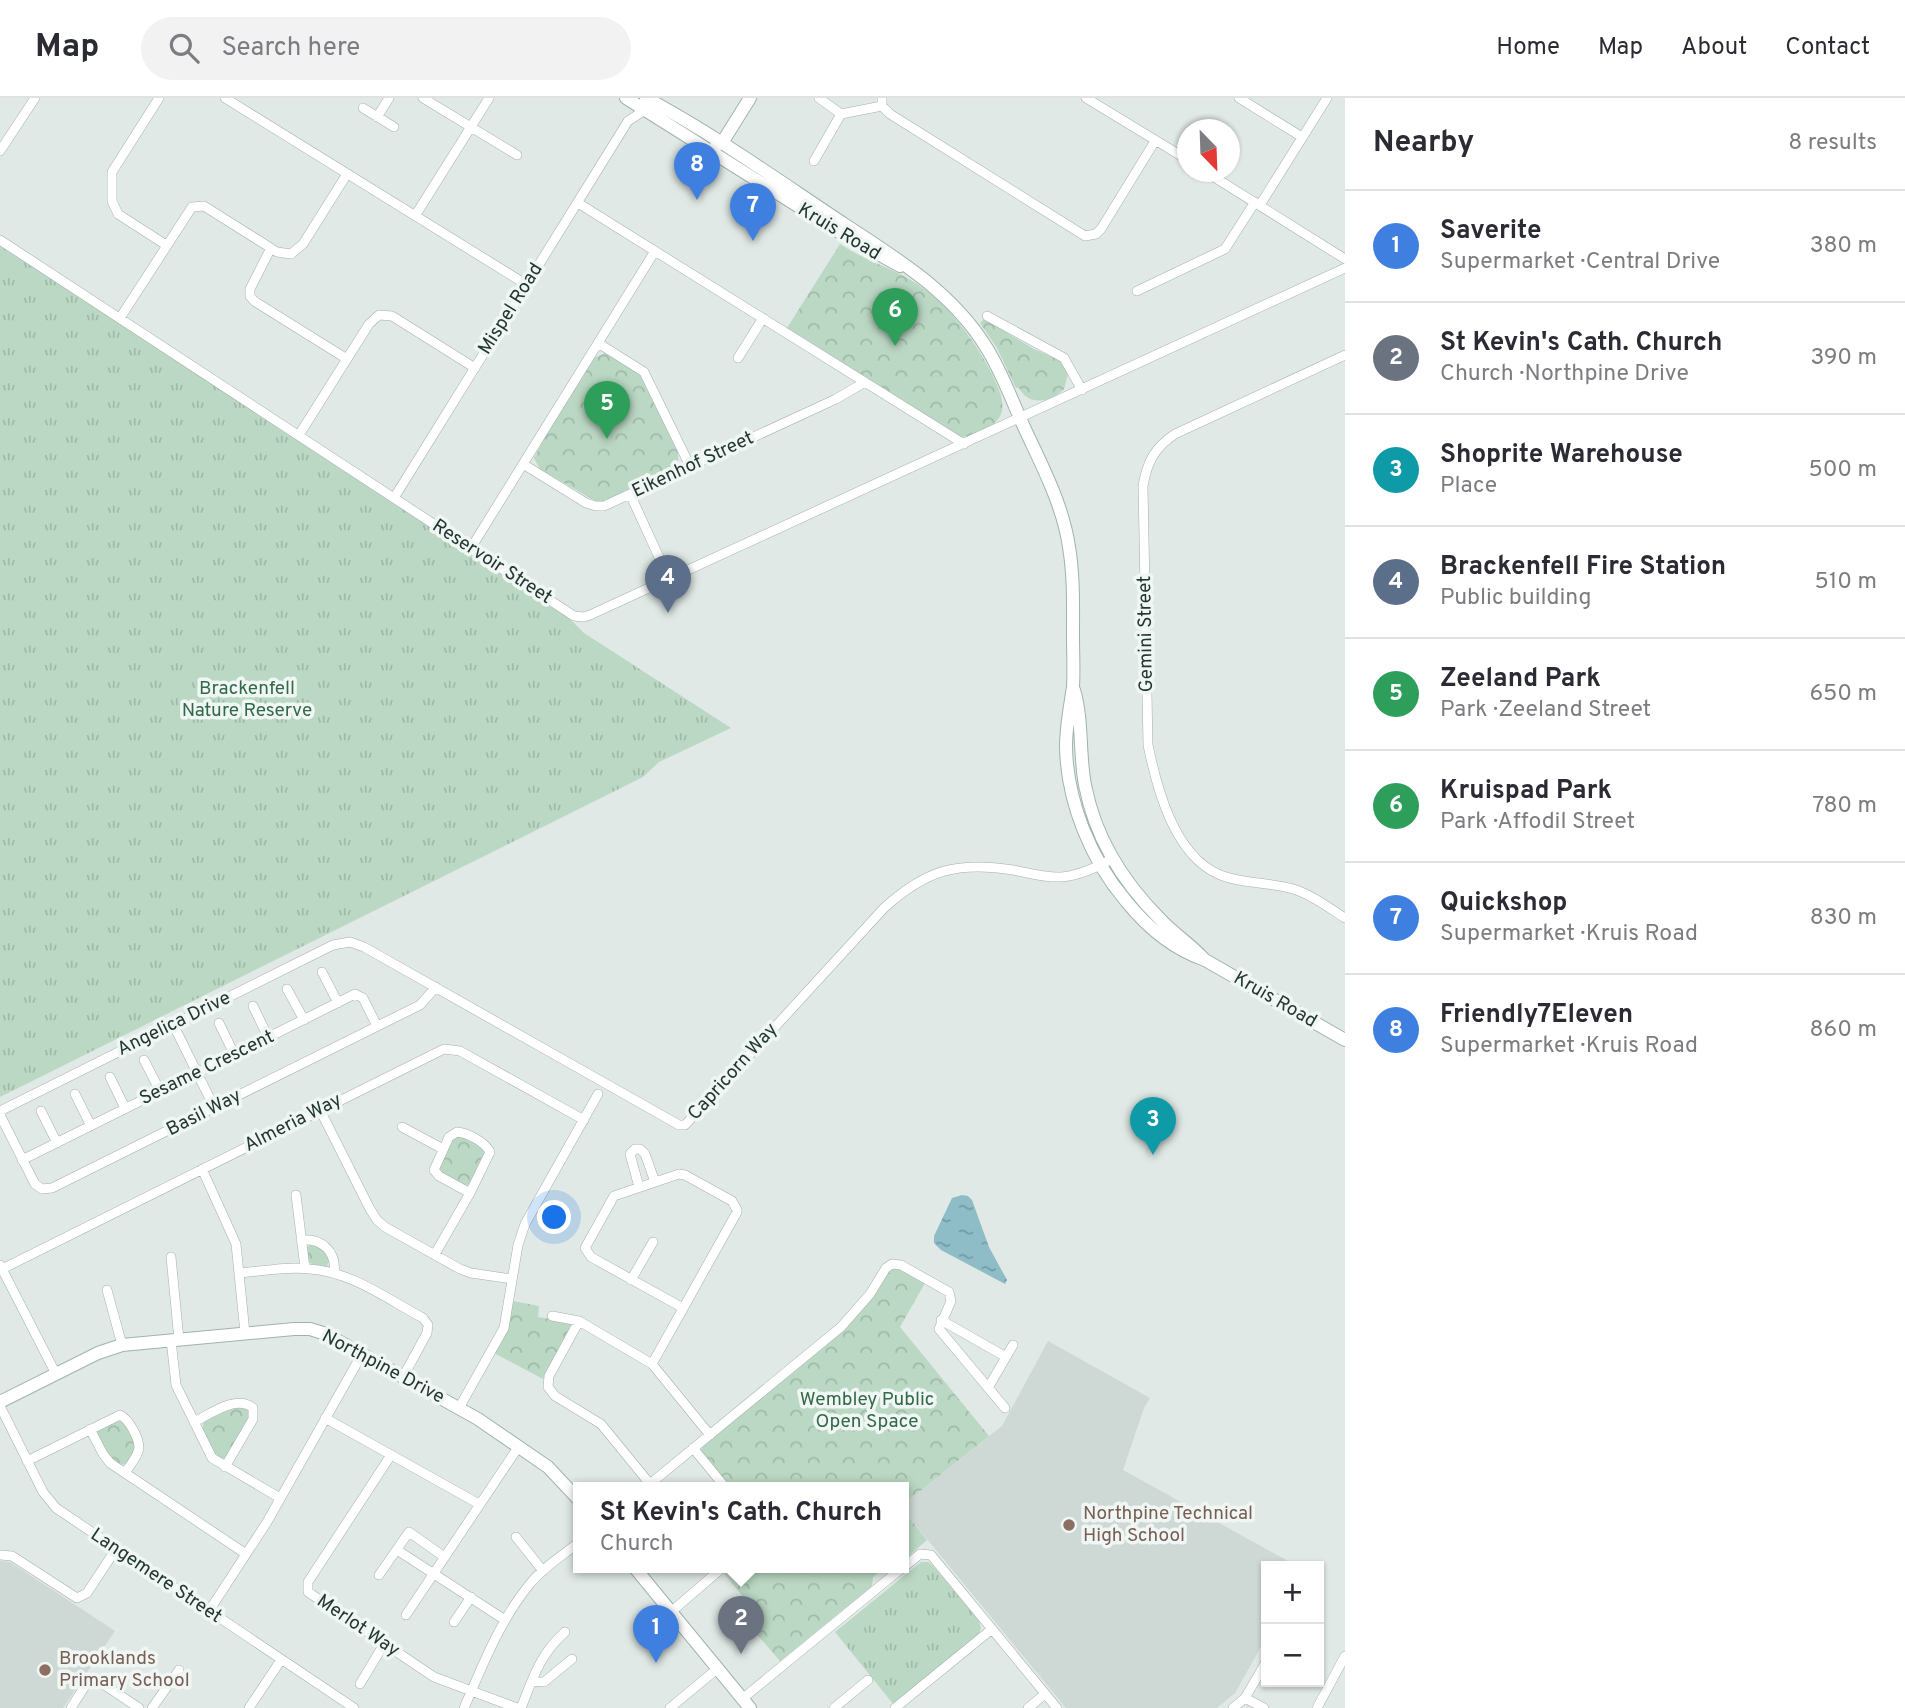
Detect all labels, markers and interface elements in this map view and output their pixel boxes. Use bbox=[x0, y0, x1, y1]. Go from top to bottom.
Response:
search box bbox=[141, 17, 631, 80]
text: Map bbox=[35, 27, 99, 69]
icon: search bbox=[165, 29, 203, 67]
text: Search here bbox=[221, 32, 360, 65]
text: Home bbox=[1496, 33, 1560, 63]
text: Map bbox=[1598, 33, 1643, 63]
text: About bbox=[1681, 33, 1747, 63]
text: Contact bbox=[1785, 33, 1870, 63]
north arrow bbox=[1177, 119, 1240, 182]
text: Nearby bbox=[1373, 125, 1474, 162]
text: 8 results bbox=[1788, 129, 1877, 158]
pin: 8 bbox=[674, 142, 720, 200]
pin: 7 bbox=[730, 183, 776, 241]
street label: Kruis Road bbox=[793, 198, 885, 266]
text: Saverite bbox=[1440, 215, 1542, 248]
text: 1 bbox=[1391, 232, 1401, 261]
text: 380 m bbox=[1810, 232, 1877, 261]
text: Supermarket · Central Drive bbox=[1440, 248, 1720, 277]
street label: Mispel Road bbox=[473, 259, 549, 359]
pin: 6 bbox=[872, 288, 918, 346]
text: St Kevin's Cath. Church bbox=[1440, 327, 1722, 360]
text: 2 bbox=[1389, 344, 1403, 373]
text: 390 m bbox=[1810, 344, 1877, 373]
text: Church · Northpine Drive bbox=[1440, 360, 1689, 389]
pin: 5 bbox=[584, 381, 630, 439]
street label: Eikenhof Street bbox=[628, 426, 758, 504]
text: Shoprite Warehouse bbox=[1440, 439, 1683, 472]
text: 3 bbox=[1389, 456, 1403, 485]
text: 500 m bbox=[1809, 456, 1877, 485]
text: Place bbox=[1440, 472, 1497, 501]
street label: Reservoir Street bbox=[428, 514, 556, 610]
text: Brackenfell Fire Station bbox=[1440, 551, 1726, 584]
pin: 4 bbox=[645, 555, 691, 613]
text: 4 bbox=[1389, 568, 1403, 597]
text: 510 m bbox=[1814, 568, 1877, 597]
street label: Gemini Street bbox=[1133, 575, 1159, 693]
text: Public building bbox=[1440, 584, 1592, 613]
text: Zeeland Park bbox=[1440, 663, 1601, 696]
park label: Brackenfell Nature Reserve bbox=[182, 677, 312, 723]
text: 5 bbox=[1389, 680, 1403, 709]
text: 650 m bbox=[1809, 680, 1877, 709]
text: Park · Zeeland Street bbox=[1440, 696, 1651, 725]
text: Kruispad Park bbox=[1440, 775, 1612, 808]
text: 6 bbox=[1389, 792, 1403, 821]
text: 780 m bbox=[1812, 792, 1877, 821]
text: Park · Affodil Street bbox=[1440, 808, 1635, 837]
text: Quickshop bbox=[1440, 887, 1567, 920]
text: 7 bbox=[1390, 904, 1402, 933]
text: 830 m bbox=[1810, 904, 1877, 933]
text: Supermarket · Kruis Road bbox=[1440, 920, 1698, 949]
street label: Kruis Road bbox=[1229, 966, 1321, 1034]
street label: Angelica Drive bbox=[113, 986, 235, 1062]
text: Friendly7Eleven bbox=[1440, 999, 1633, 1032]
text: 8 bbox=[1389, 1016, 1403, 1045]
text: 860 m bbox=[1810, 1016, 1877, 1045]
street label: Capricorn Way bbox=[683, 1018, 783, 1126]
street label: Sesame Crescent bbox=[136, 1025, 278, 1111]
text: Supermarket · Kruis Road bbox=[1440, 1032, 1698, 1061]
street label: Basil Way bbox=[163, 1084, 245, 1142]
street label: Almeria Way bbox=[240, 1088, 346, 1158]
pin: 3 bbox=[1130, 1097, 1176, 1155]
your location bbox=[537, 1200, 571, 1234]
street label: Northpine Drive bbox=[317, 1325, 449, 1409]
park label: Wembley Public Open Space bbox=[800, 1388, 934, 1434]
popup bbox=[573, 1482, 909, 1573]
text: St Kevin's Cath. Church bbox=[600, 1497, 882, 1530]
place label: Northpine Technical High School bbox=[1083, 1502, 1253, 1548]
marker: Northpine Technical High School bbox=[1061, 1517, 1077, 1533]
street label: Langemere Street bbox=[86, 1523, 226, 1629]
text: Church bbox=[600, 1530, 674, 1559]
map controls bbox=[1261, 1561, 1324, 1687]
button: + bbox=[1261, 1561, 1324, 1624]
street label: Merlot Way bbox=[312, 1589, 404, 1663]
pin: 2 bbox=[718, 1596, 764, 1654]
pin: 1 bbox=[633, 1605, 679, 1663]
button: − bbox=[1261, 1624, 1324, 1687]
place label: Brooklands Primary School bbox=[59, 1647, 190, 1693]
marker: Brooklands Primary School bbox=[37, 1662, 53, 1678]

